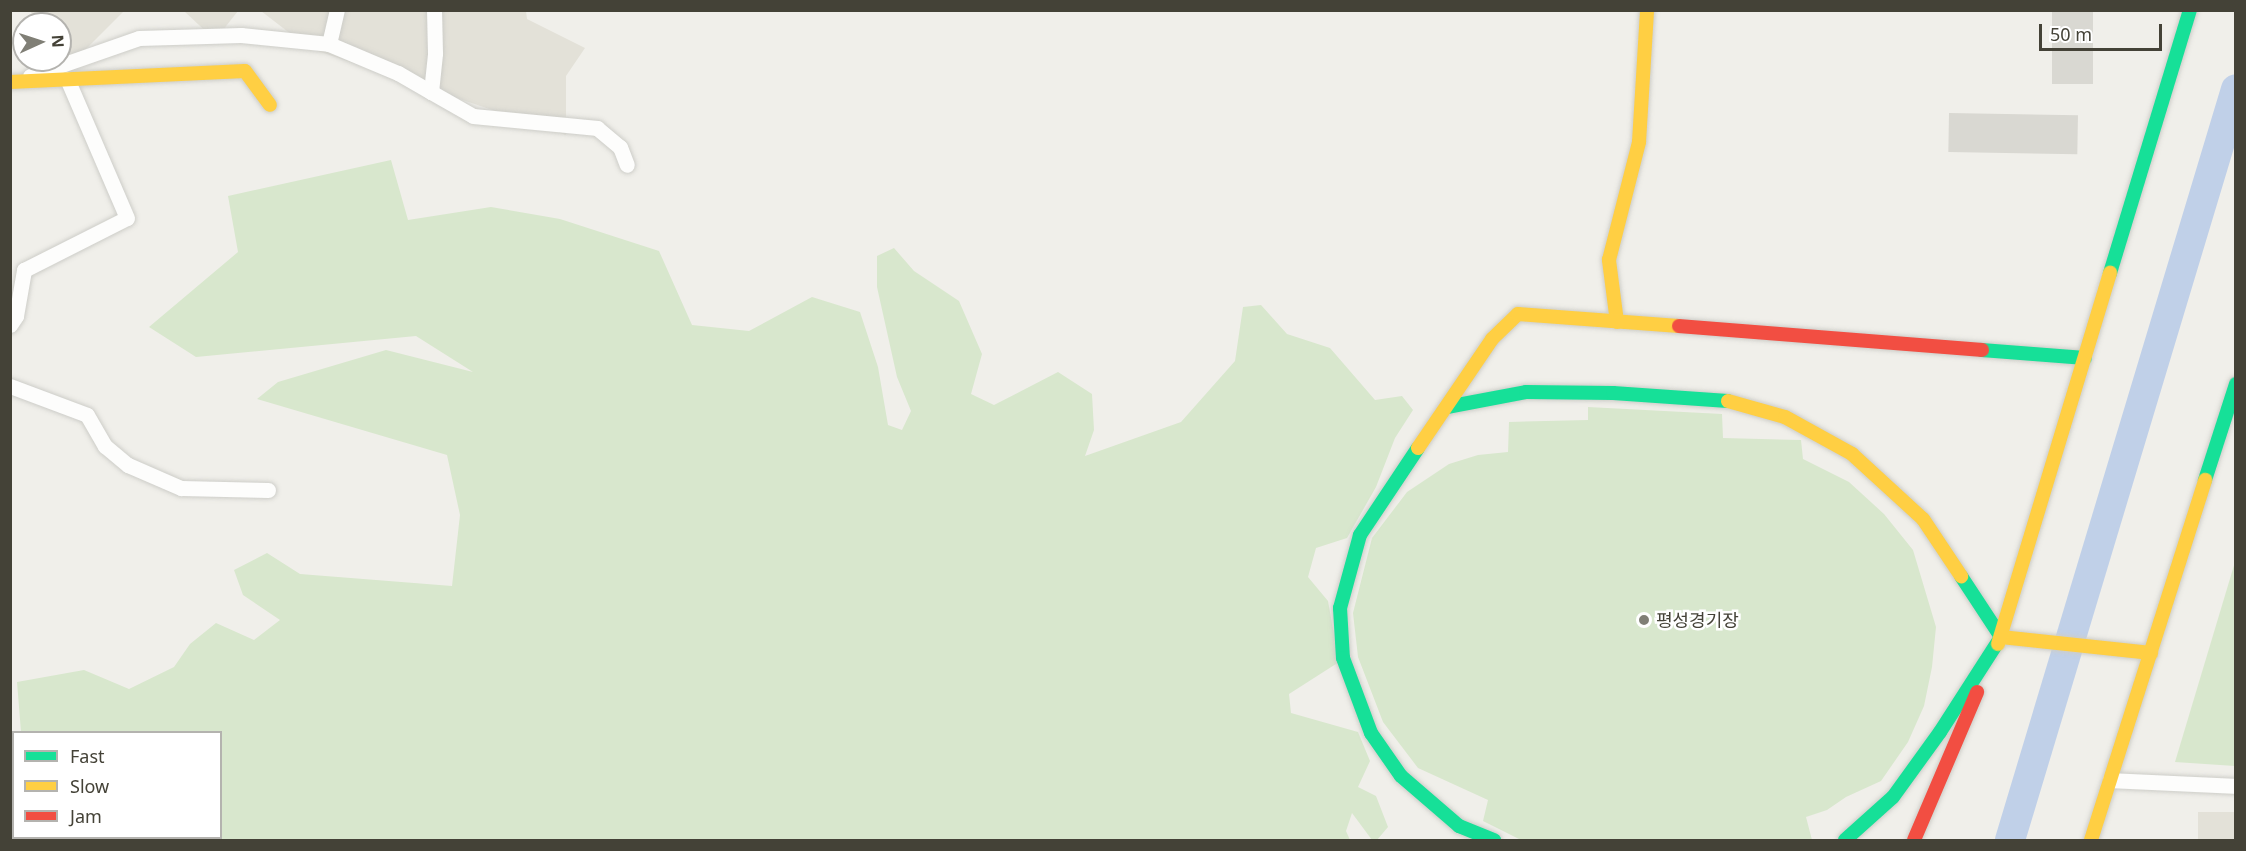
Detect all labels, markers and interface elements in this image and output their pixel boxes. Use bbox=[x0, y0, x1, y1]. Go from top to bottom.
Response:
north arrow bbox=[12, 12, 72, 72]
scale bar bbox=[2042, 12, 2165, 50]
text: 50 m bbox=[2050, 22, 2092, 46]
text: N bbox=[47, 34, 69, 48]
place label: 평성경기장 bbox=[1656, 609, 1739, 631]
marker: 평성경기장 bbox=[1637, 613, 1651, 627]
legend bbox=[12, 731, 222, 839]
text: Fast bbox=[70, 744, 105, 768]
text: Slow bbox=[70, 774, 109, 798]
text: Jam bbox=[70, 804, 102, 828]

